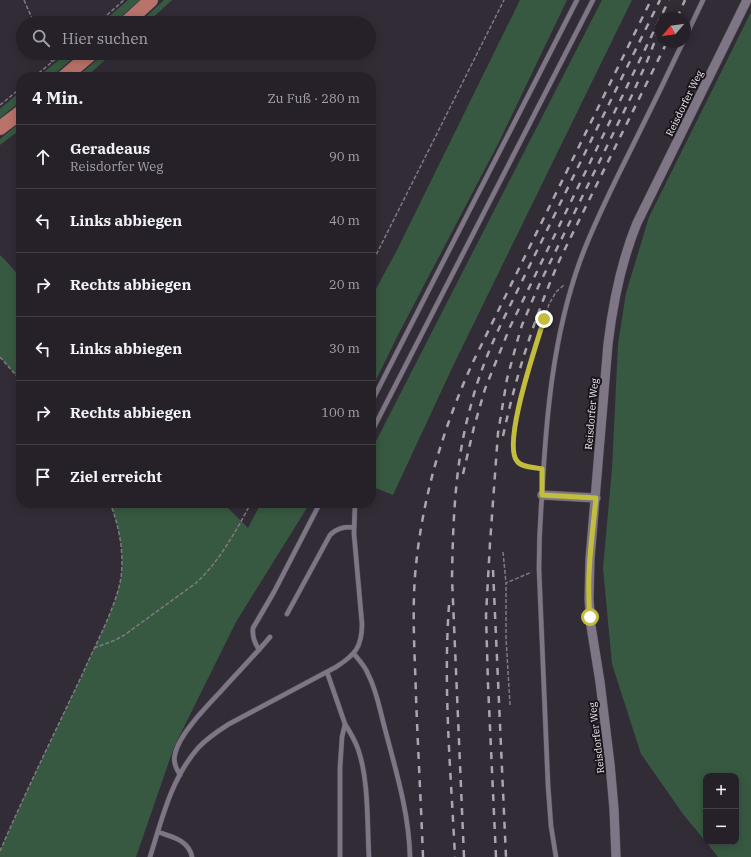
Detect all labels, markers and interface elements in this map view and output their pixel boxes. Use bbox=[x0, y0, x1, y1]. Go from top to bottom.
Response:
north arrow bbox=[655, 12, 691, 48]
search box bbox=[16, 16, 376, 60]
icon: search bbox=[30, 27, 52, 49]
text: Hier suchen bbox=[62, 29, 148, 48]
street label: Reisdorfer Weg bbox=[663, 68, 706, 138]
text: 4 Min. bbox=[32, 87, 83, 109]
text: Zu Fuß · 280 m bbox=[267, 90, 360, 107]
text: Geradeaus bbox=[70, 139, 150, 158]
icon: ahead bbox=[32, 146, 54, 168]
text: 90 m bbox=[329, 148, 360, 165]
text: Reisdorfer Weg bbox=[70, 158, 163, 175]
icon: left bbox=[32, 210, 54, 232]
text: Links abbiegen bbox=[70, 211, 182, 230]
text: 40 m bbox=[329, 212, 360, 229]
icon: right bbox=[32, 274, 54, 296]
text: Rechts abbiegen bbox=[70, 275, 191, 294]
text: 20 m bbox=[329, 276, 360, 293]
route end bbox=[535, 310, 553, 328]
icon: left bbox=[32, 338, 54, 360]
text: Links abbiegen bbox=[70, 339, 182, 358]
text: 30 m bbox=[329, 340, 360, 357]
street label: Reisdorfer Weg bbox=[582, 377, 601, 450]
icon: right bbox=[32, 402, 54, 424]
text: Rechts abbiegen bbox=[70, 403, 191, 422]
text: 100 m bbox=[321, 404, 360, 421]
icon: arrive bbox=[32, 466, 54, 488]
text: Ziel erreicht bbox=[70, 467, 162, 486]
route start bbox=[581, 608, 599, 626]
street label: Reisdorfer Weg bbox=[586, 701, 607, 774]
map controls bbox=[703, 773, 739, 845]
button: + bbox=[703, 773, 739, 809]
button: − bbox=[703, 809, 739, 845]

